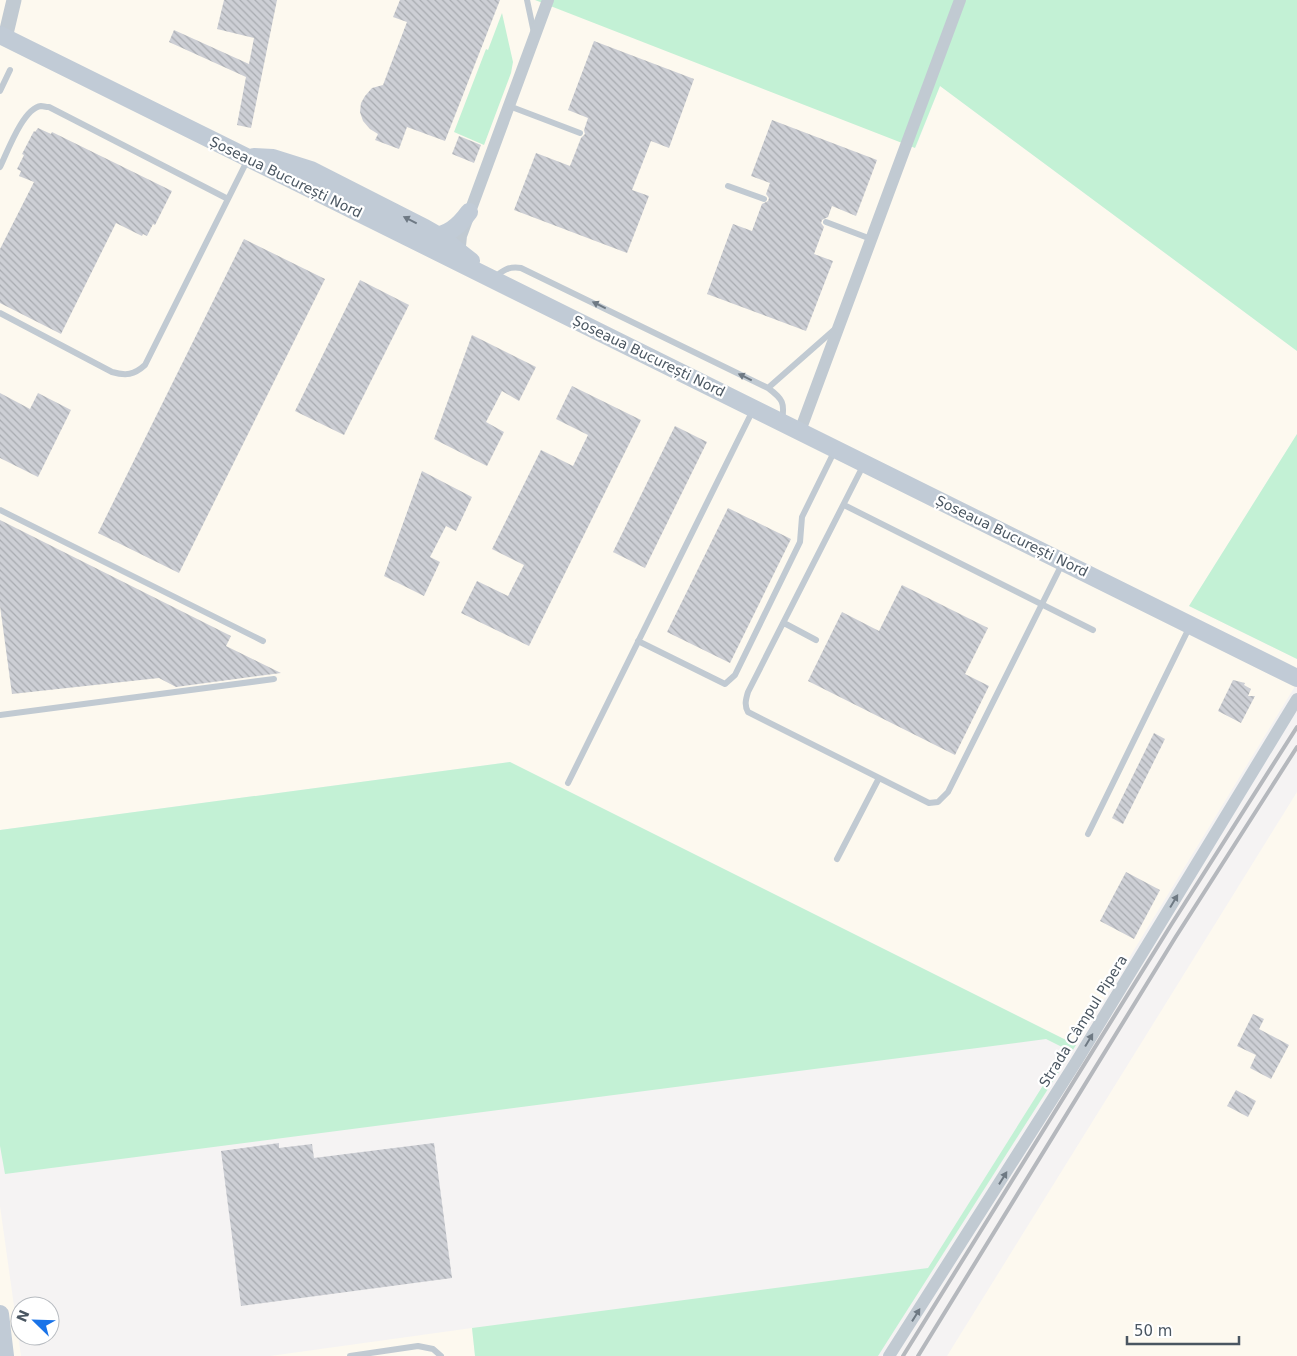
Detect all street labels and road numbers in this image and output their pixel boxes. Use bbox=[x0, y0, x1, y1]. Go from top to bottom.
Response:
street label: Șoseaua București Nord bbox=[207, 133, 365, 222]
street label: Șoseaua București Nord bbox=[570, 312, 728, 401]
street label: Șoseaua București Nord bbox=[933, 492, 1091, 581]
street label: Strada Câmpul Pipera bbox=[1036, 952, 1130, 1090]

